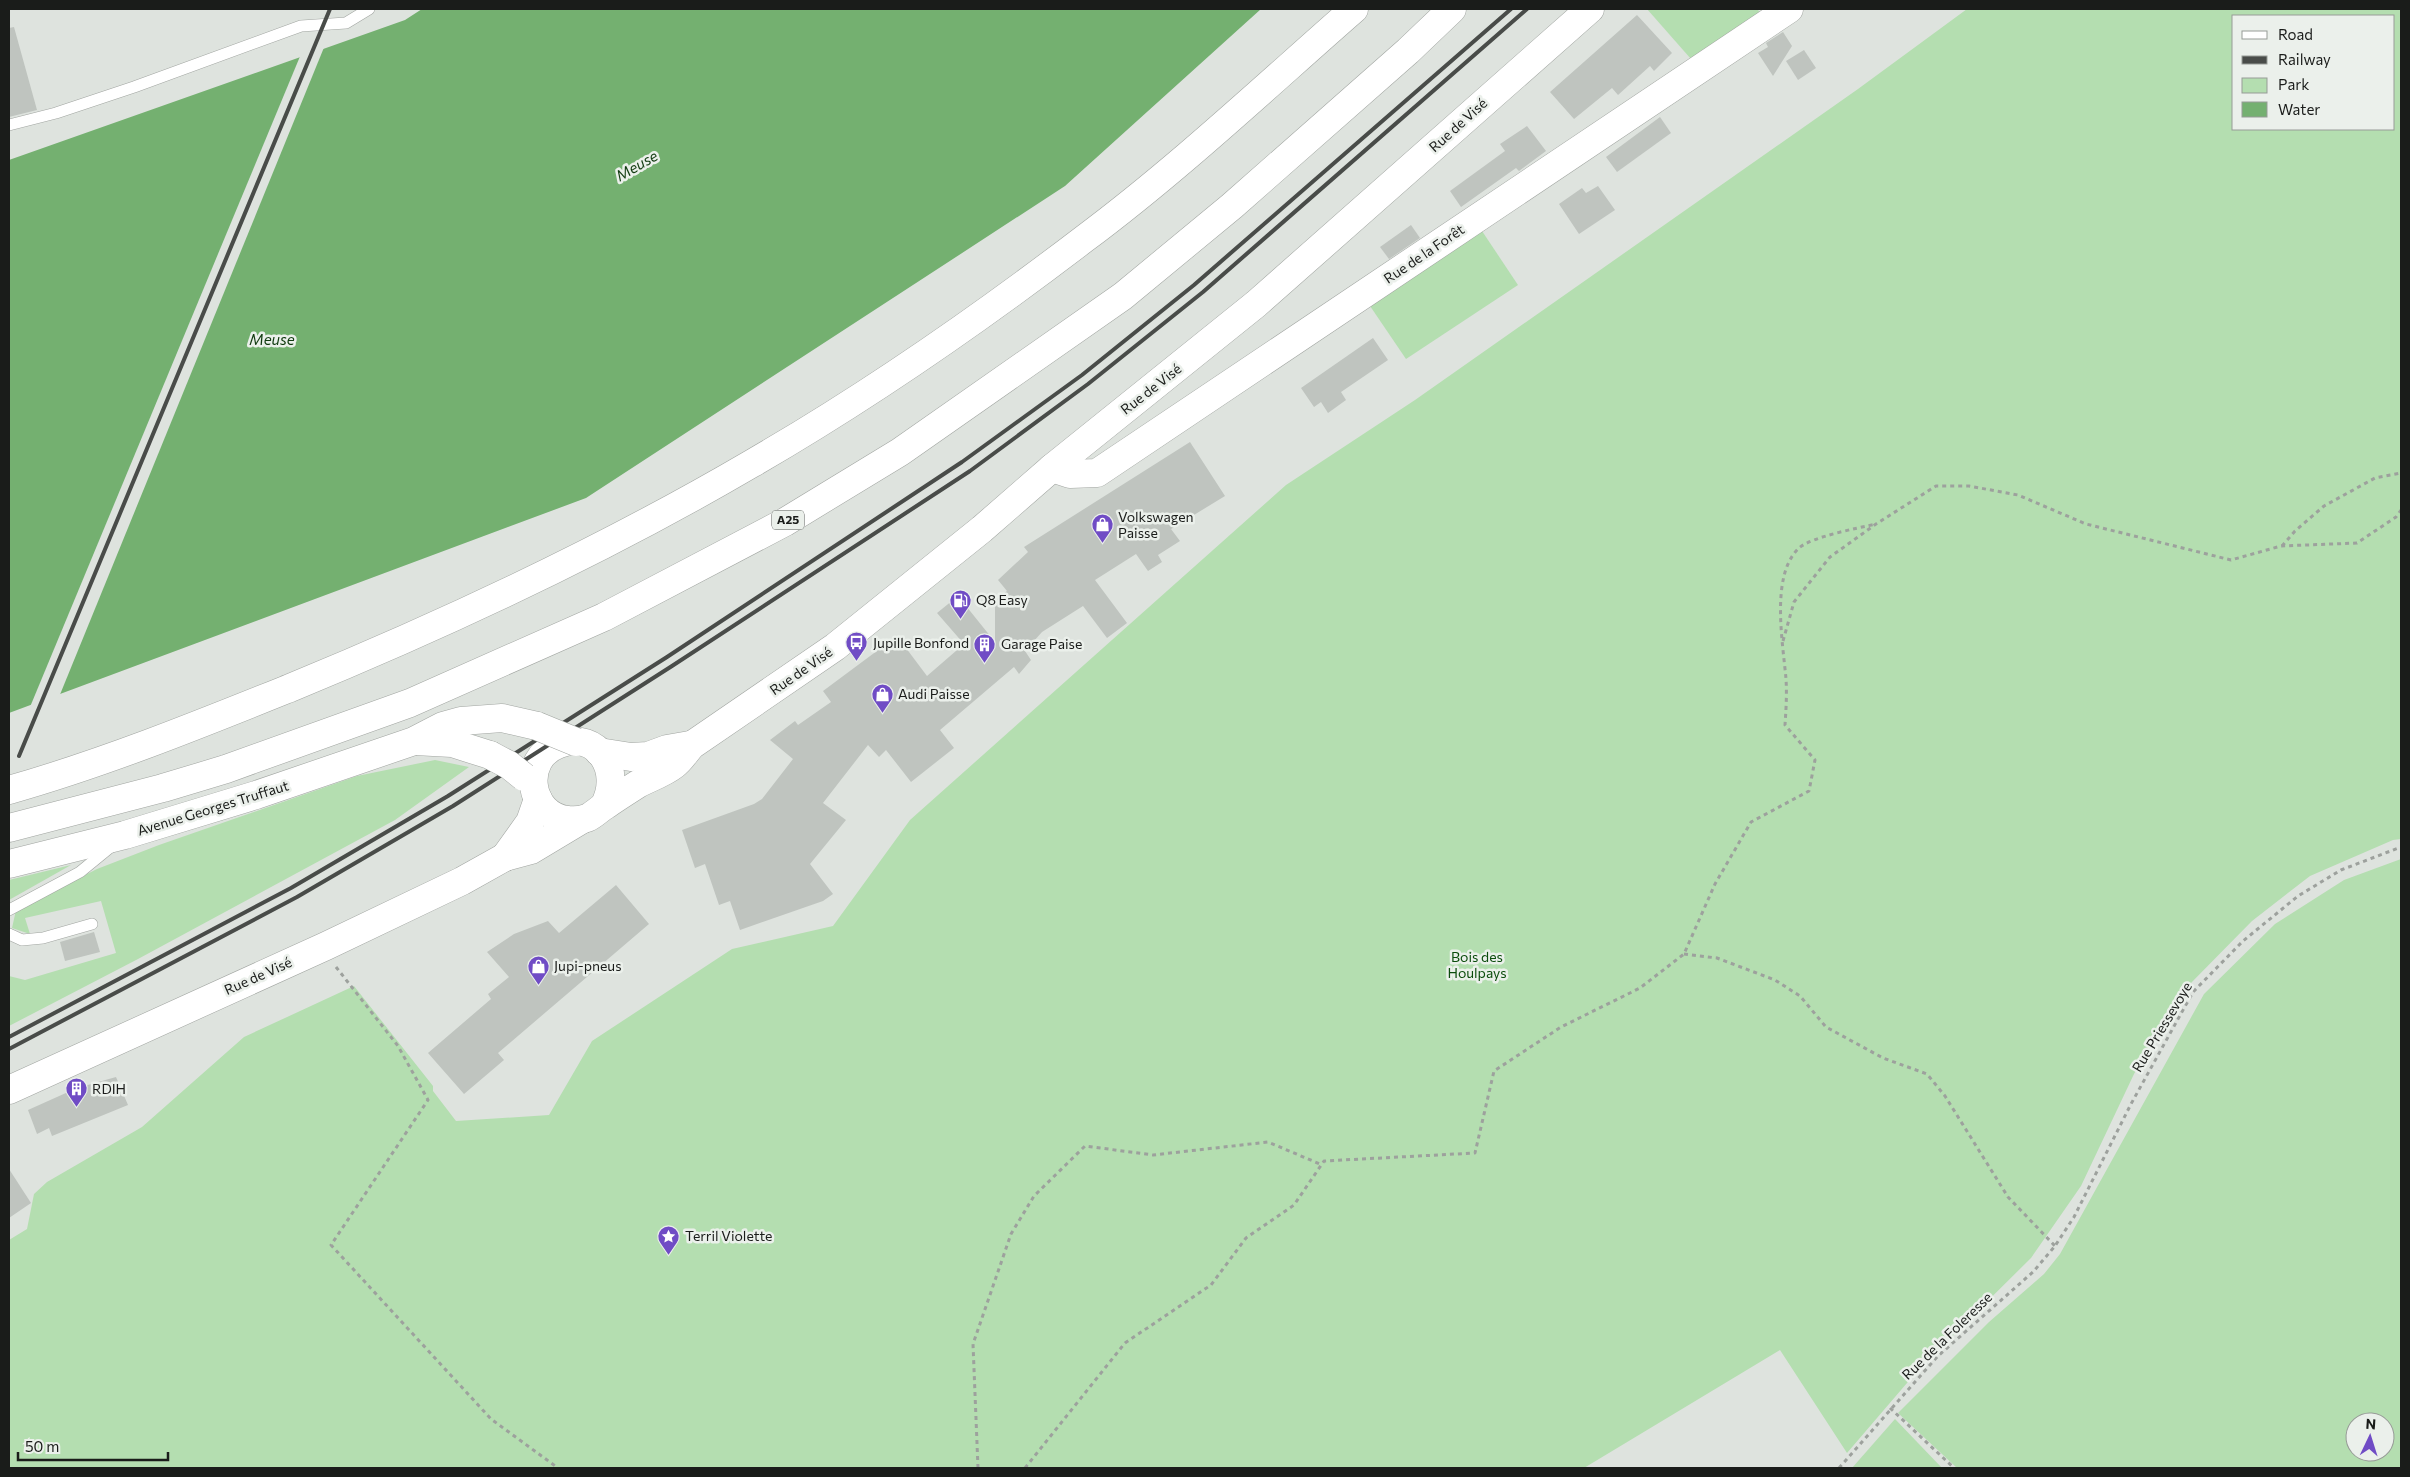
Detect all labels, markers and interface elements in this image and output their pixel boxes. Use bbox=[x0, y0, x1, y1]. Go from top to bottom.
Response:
legend bbox=[2232, 15, 2395, 130]
text: Road bbox=[2278, 25, 2313, 43]
text: Railway bbox=[2278, 50, 2331, 68]
text: Park bbox=[2278, 75, 2309, 93]
street label: Rue de Visé bbox=[1425, 94, 1490, 155]
text: Water bbox=[2278, 100, 2320, 118]
water label: Meuse bbox=[612, 146, 661, 184]
street label: Rue de la Forêt bbox=[1380, 220, 1467, 287]
water label: Meuse bbox=[249, 330, 295, 348]
street label: Rue de Visé bbox=[1117, 360, 1184, 418]
place label: Volkswagen Paisse bbox=[1118, 508, 1194, 541]
road number: A25 bbox=[772, 510, 804, 530]
shop icon: Volkswagen Paisse bbox=[1090, 513, 1114, 544]
fuel station icon: Q8 Easy bbox=[948, 588, 972, 619]
place label: Q8 Easy bbox=[976, 591, 1028, 608]
bus stop icon: Jupille Bonfond bbox=[845, 631, 869, 662]
building icon: Garage Paise bbox=[973, 632, 997, 663]
place label: Jupille Bonfond bbox=[873, 634, 969, 651]
place label: Garage Paise bbox=[1001, 635, 1082, 652]
street label: Rue de Visé bbox=[766, 643, 835, 698]
shop icon: Audi Paisse bbox=[870, 682, 894, 713]
place label: Audi Paisse bbox=[898, 685, 970, 702]
street label: Avenue Georges Truffaut bbox=[135, 776, 291, 839]
park label: Bois des Houlpays bbox=[1447, 948, 1507, 981]
street label: Rue de Visé bbox=[221, 953, 294, 998]
shop icon: Jupi-pneus bbox=[526, 954, 550, 985]
place label: Jupi-pneus bbox=[554, 957, 622, 974]
street label: Rue Priessevoye bbox=[2128, 979, 2195, 1075]
building icon: RDIH bbox=[64, 1077, 88, 1108]
place label: RDIH bbox=[92, 1080, 126, 1097]
place icon: Terril Violette bbox=[657, 1224, 681, 1255]
place label: Terril Violette bbox=[685, 1227, 772, 1244]
street label: Rue de la Foleresse bbox=[1898, 1288, 1995, 1383]
north arrow bbox=[2345, 1412, 2395, 1462]
text: N bbox=[2365, 1415, 2377, 1432]
scale bar bbox=[18, 1430, 168, 1462]
text: 50 m bbox=[25, 1437, 59, 1455]

